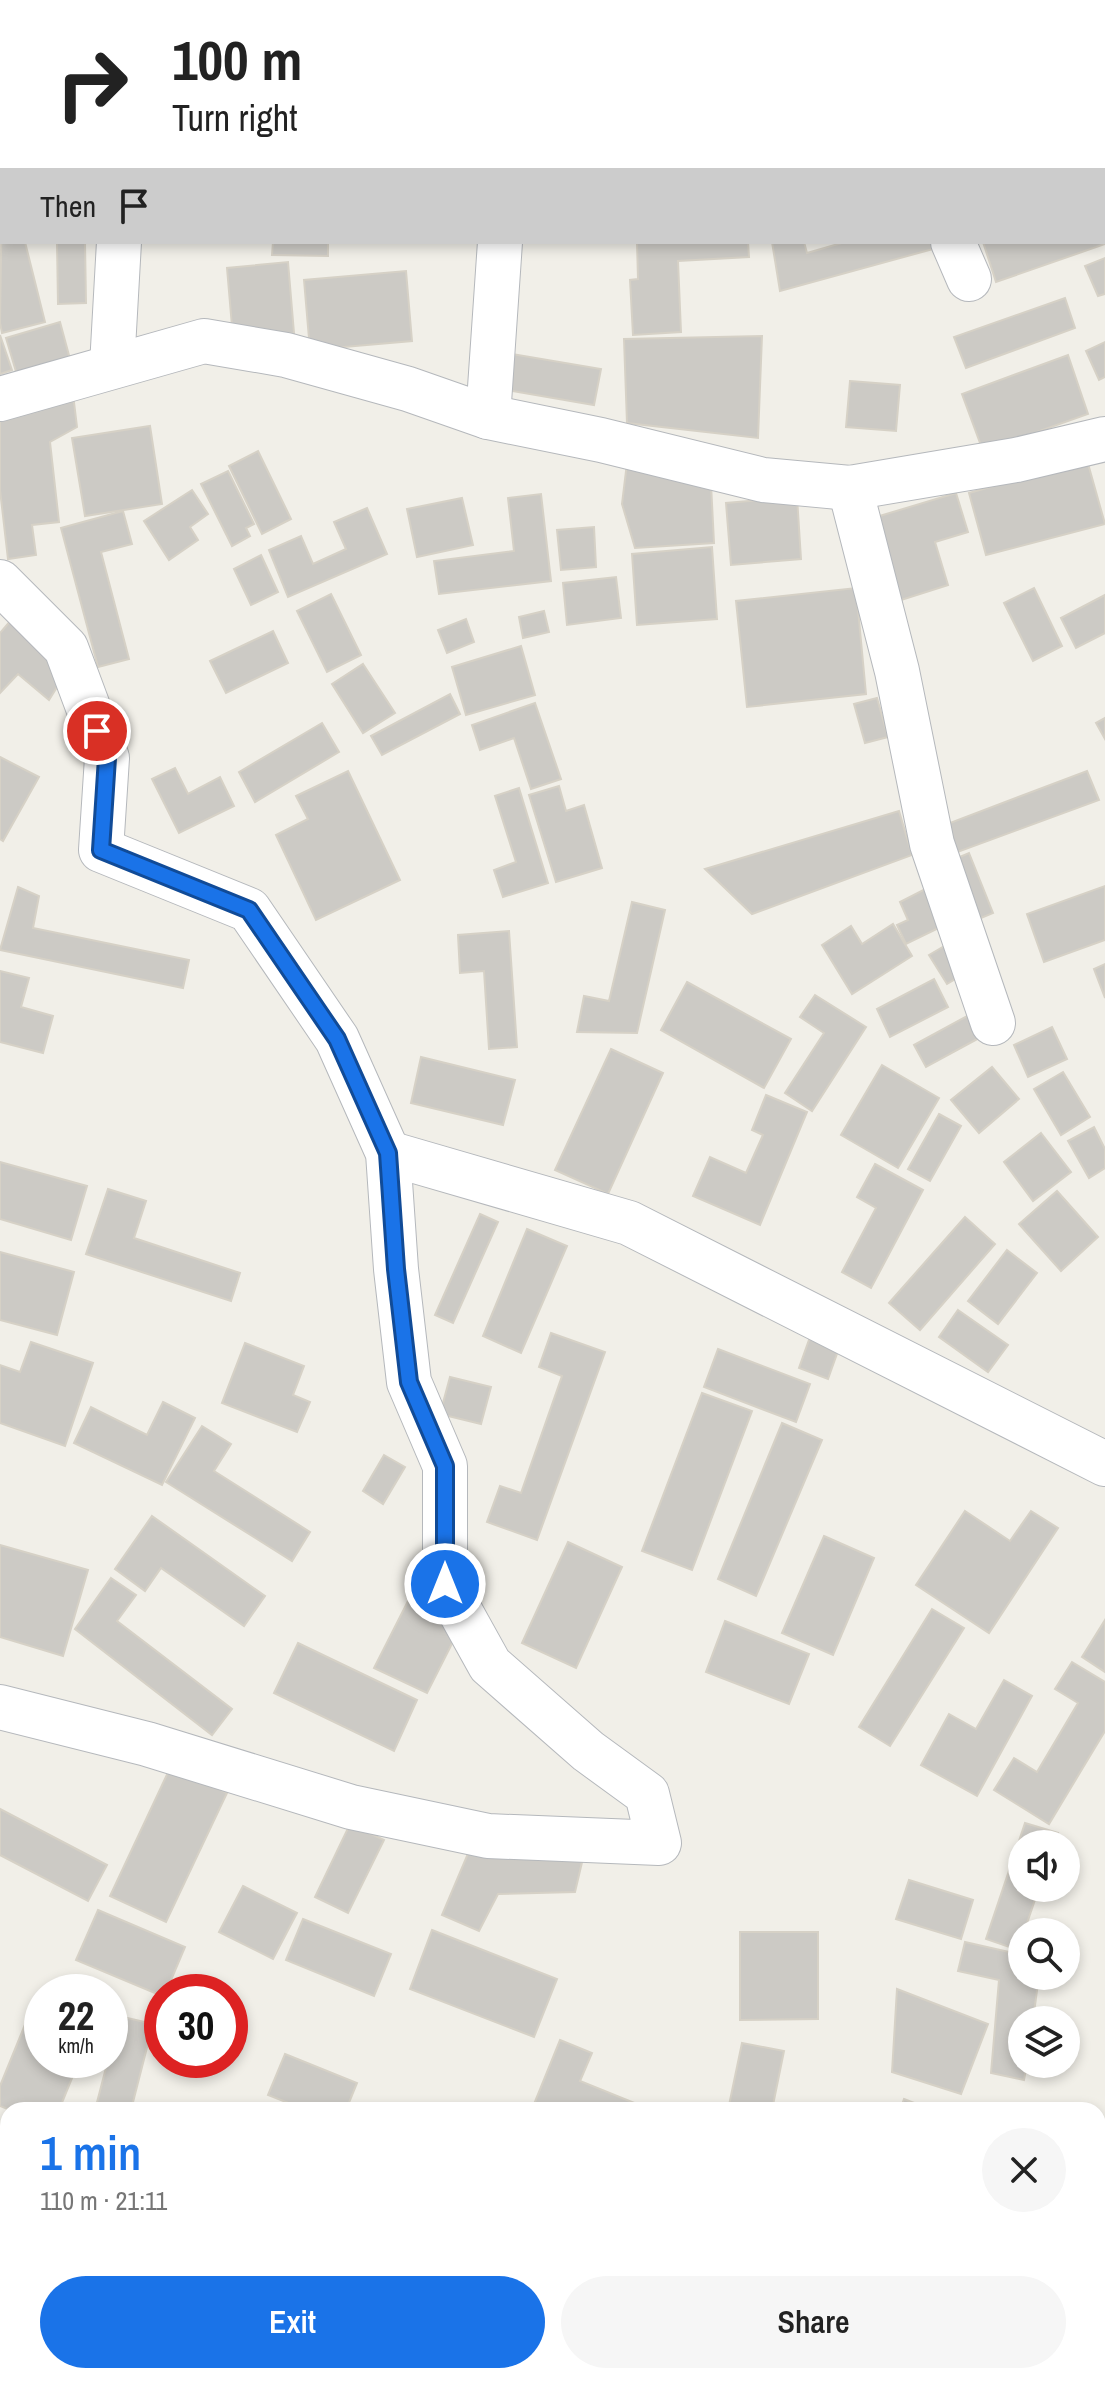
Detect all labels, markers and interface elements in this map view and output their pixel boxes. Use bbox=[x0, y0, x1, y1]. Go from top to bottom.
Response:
text: 100 m bbox=[172, 22, 302, 97]
icon: right bbox=[40, 32, 144, 136]
text: Turn right bbox=[172, 94, 297, 142]
icon: arrive bbox=[112, 184, 156, 228]
text: Then bbox=[40, 186, 96, 226]
pin bbox=[63, 697, 131, 765]
icon: arrive bbox=[75, 709, 119, 753]
position arrow bbox=[403, 1542, 487, 1626]
map controls bbox=[1008, 1830, 1080, 2078]
button: sound bbox=[1008, 1830, 1080, 1902]
button: search bbox=[1008, 1918, 1080, 1990]
speed limit sign: 30 bbox=[144, 1974, 248, 2078]
text: 22 bbox=[58, 1989, 94, 2042]
button: layers bbox=[1008, 2006, 1080, 2078]
text: km/h bbox=[58, 2032, 94, 2059]
text: 1 min bbox=[40, 2120, 141, 2185]
button: close bbox=[982, 2128, 1066, 2212]
text: 110 m · 21:11 bbox=[40, 2183, 167, 2218]
button: Exit bbox=[40, 2276, 545, 2368]
button: Share bbox=[561, 2276, 1066, 2368]

